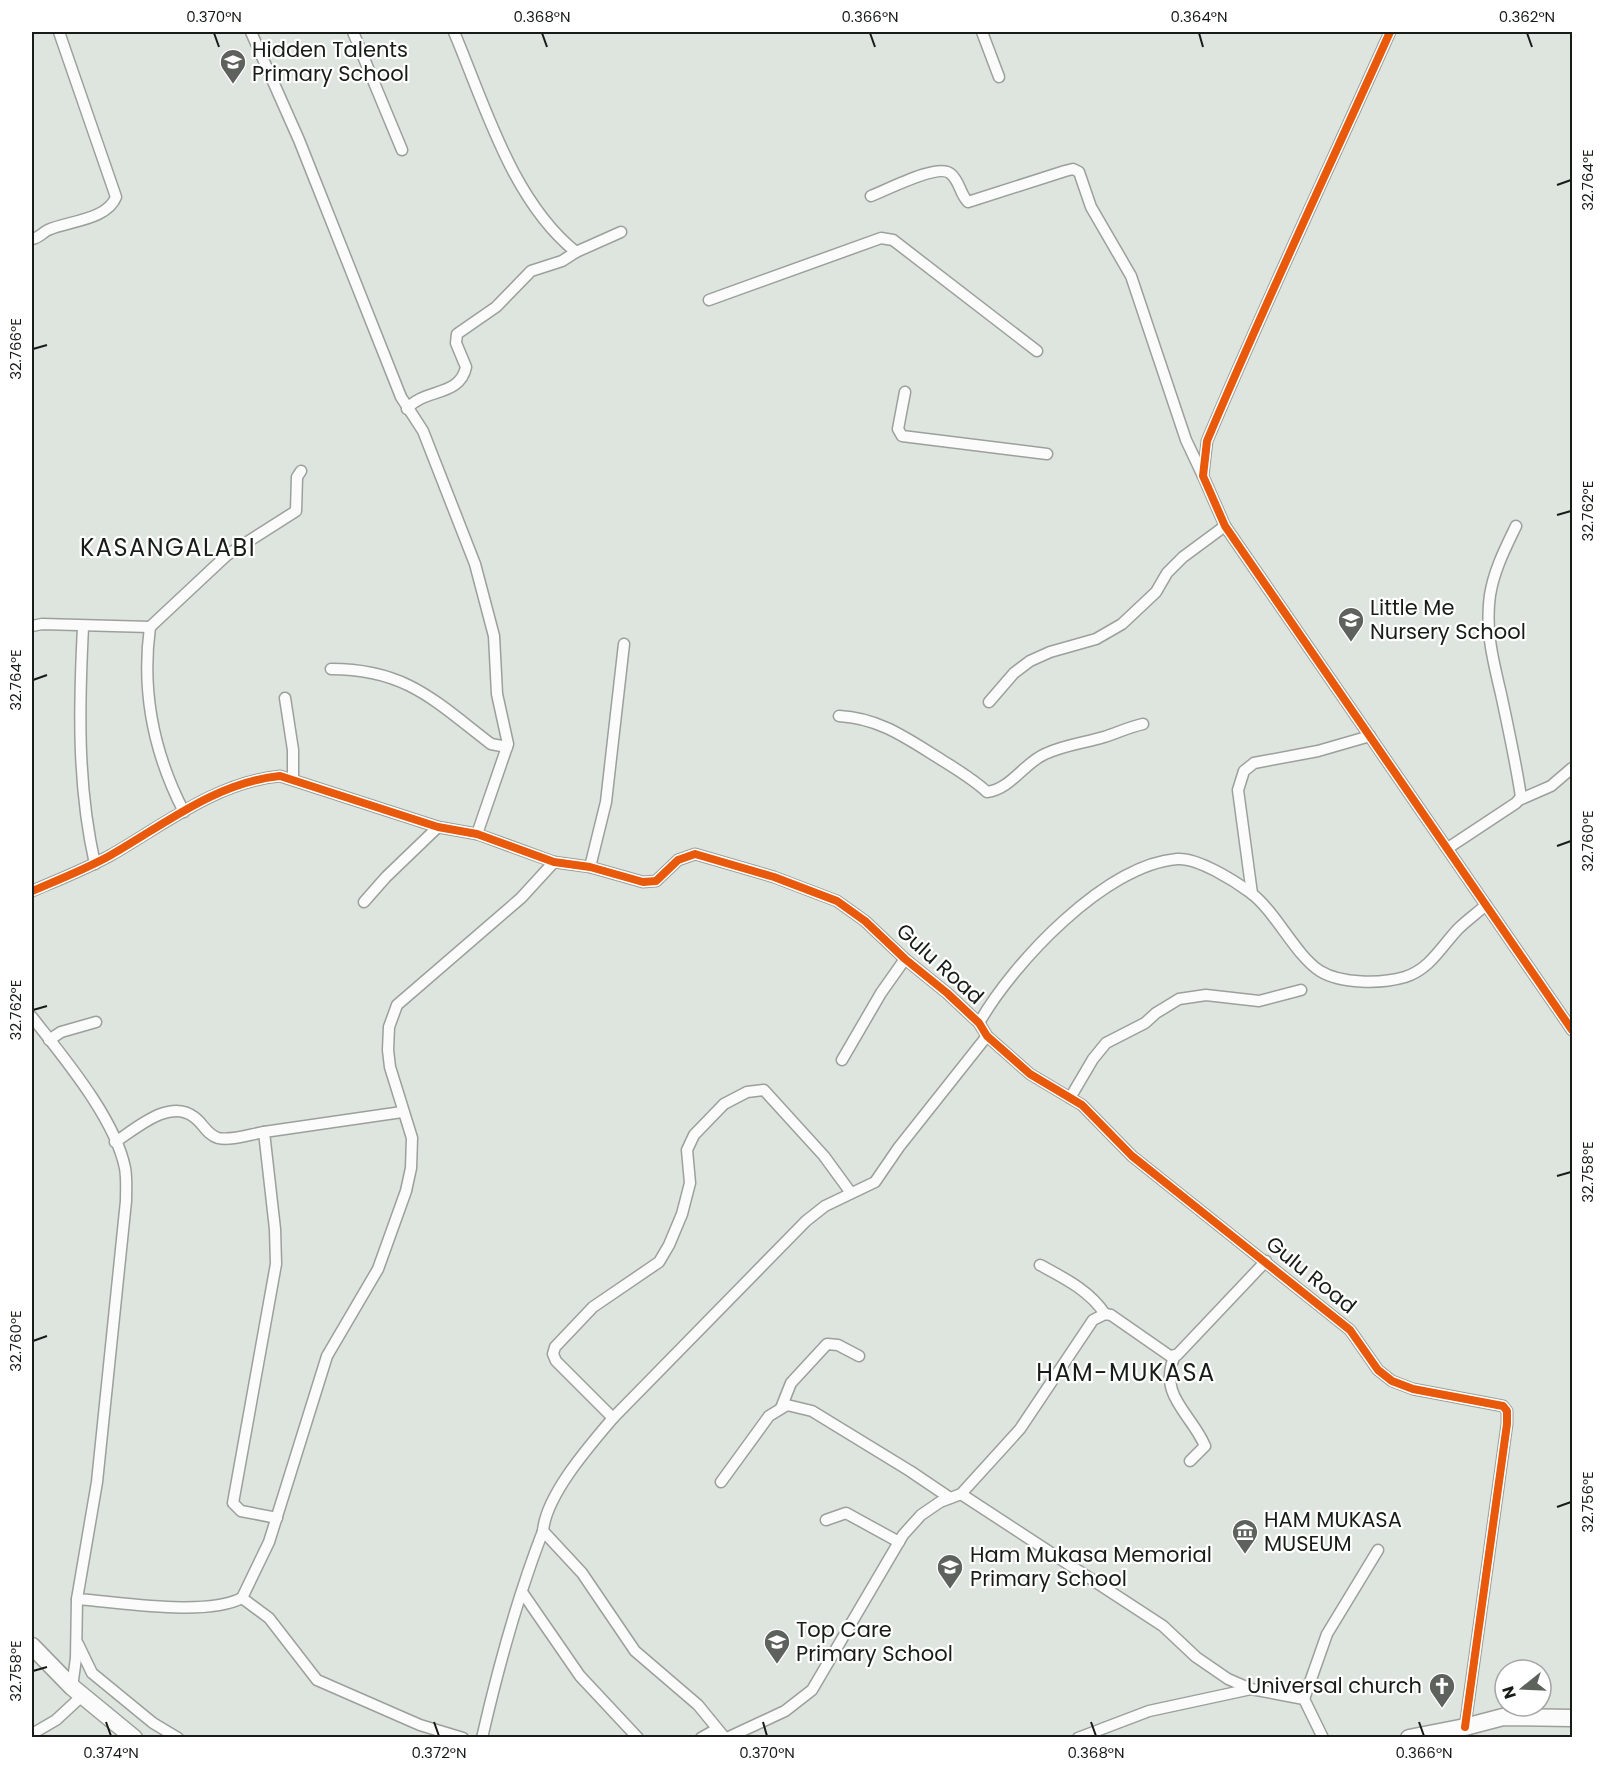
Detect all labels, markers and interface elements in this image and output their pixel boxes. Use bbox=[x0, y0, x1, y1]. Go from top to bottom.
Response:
text: 0.370°N bbox=[186, 6, 242, 27]
text: 0.368°N bbox=[513, 6, 571, 27]
text: 0.366°N bbox=[841, 6, 899, 27]
text: 0.364°N bbox=[1170, 6, 1228, 27]
text: 0.362°N bbox=[1499, 6, 1555, 27]
place label: Hidden Talents Primary School bbox=[252, 35, 409, 88]
school or university icon: Hidden Talents Primary School bbox=[218, 47, 248, 85]
text: 32.764°E bbox=[1577, 149, 1598, 211]
text: 32.766°E bbox=[5, 318, 26, 380]
text: 32.762°E bbox=[1577, 481, 1598, 541]
district label: KASANGALABI bbox=[80, 531, 256, 564]
place label: Little Me Nursery School bbox=[1370, 593, 1526, 646]
school or university icon: Little Me Nursery School bbox=[1336, 605, 1366, 643]
text: 32.764°E bbox=[5, 649, 26, 711]
text: 32.760°E bbox=[1577, 810, 1598, 872]
street label: Gulu Road bbox=[890, 917, 990, 1011]
text: 32.762°E bbox=[5, 980, 26, 1040]
text: 32.758°E bbox=[1577, 1141, 1598, 1203]
street label: Gulu Road bbox=[1260, 1229, 1363, 1320]
text: 32.760°E bbox=[5, 1310, 26, 1372]
district label: HAM-MUKASA bbox=[1036, 1356, 1216, 1389]
text: 32.756°E bbox=[1577, 1471, 1598, 1533]
place label: HAM MUKASA MUSEUM bbox=[1264, 1505, 1402, 1558]
museum icon: HAM MUKASA MUSEUM bbox=[1230, 1517, 1260, 1555]
place label: Ham Mukasa Memorial Primary School bbox=[970, 1540, 1212, 1593]
school or university icon: Ham Mukasa Memorial Primary School bbox=[935, 1552, 965, 1590]
place label: Top Care Primary School bbox=[796, 1615, 953, 1668]
school or university icon: Top Care Primary School bbox=[762, 1627, 792, 1665]
text: 32.758°E bbox=[5, 1640, 26, 1702]
north arrow bbox=[1493, 1658, 1553, 1718]
place label: Universal church bbox=[1247, 1671, 1422, 1700]
church icon: Universal church bbox=[1427, 1671, 1457, 1709]
text: N bbox=[1496, 1683, 1522, 1702]
text: 0.374°N bbox=[83, 1742, 139, 1763]
text: 0.372°N bbox=[412, 1742, 466, 1763]
text: 0.370°N bbox=[739, 1742, 795, 1763]
text: 0.368°N bbox=[1067, 1742, 1125, 1763]
text: 0.366°N bbox=[1395, 1742, 1453, 1763]

